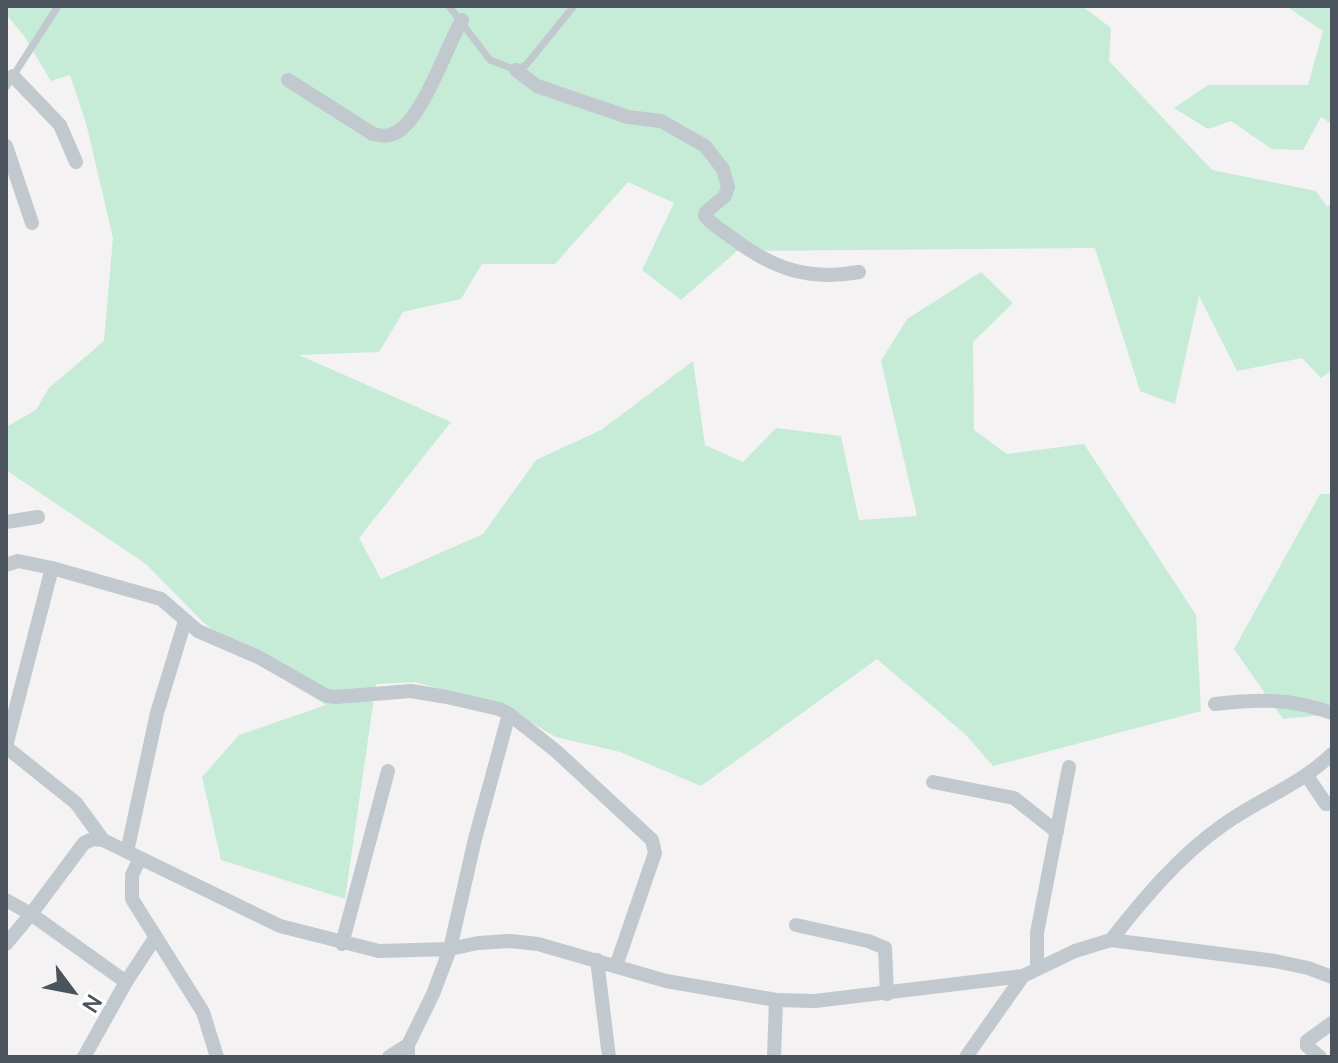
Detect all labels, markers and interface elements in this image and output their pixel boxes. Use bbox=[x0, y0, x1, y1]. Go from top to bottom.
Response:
north arrow bbox=[32, 951, 112, 1031]
text: N bbox=[75, 989, 109, 1018]

